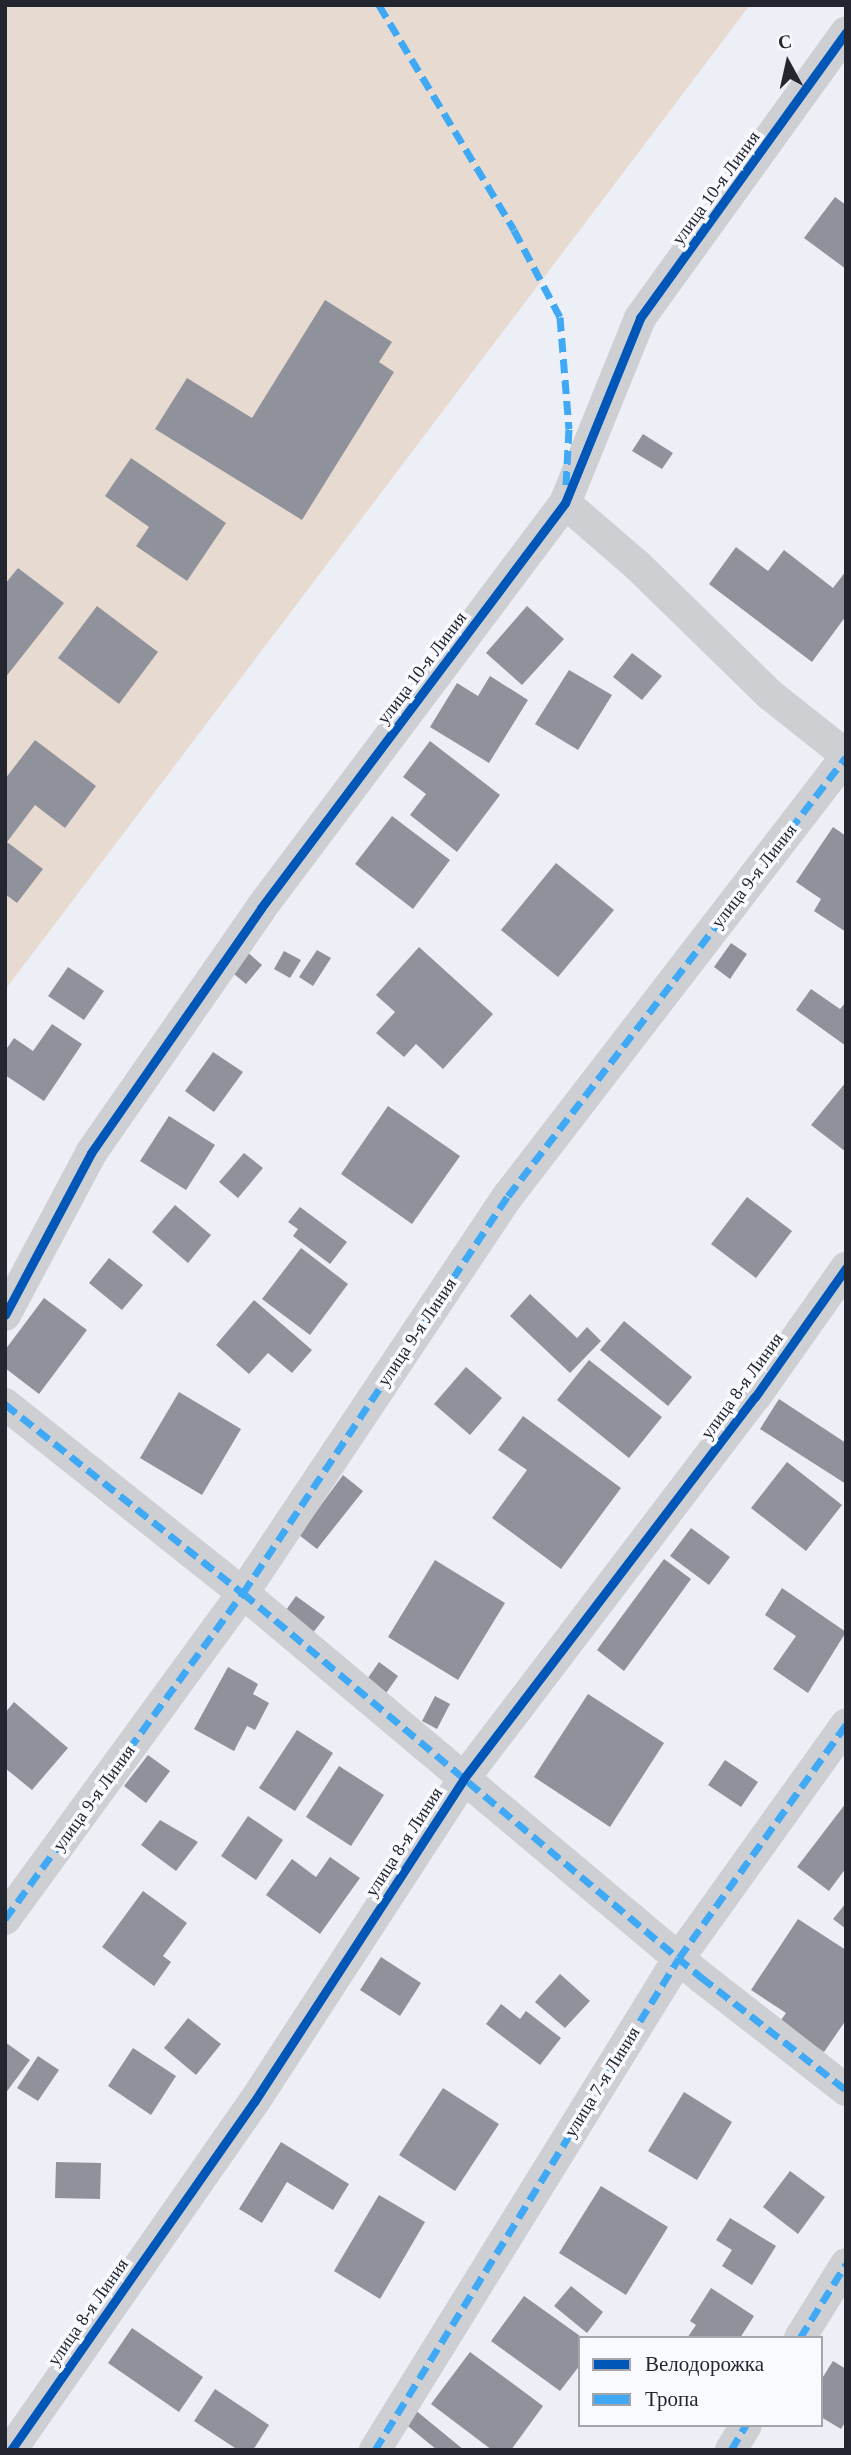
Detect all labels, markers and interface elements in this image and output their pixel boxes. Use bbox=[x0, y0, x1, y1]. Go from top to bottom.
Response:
north arrow bbox=[753, 28, 823, 98]
text: С bbox=[777, 30, 793, 53]
street label: улица 10-я Линия bbox=[668, 127, 764, 249]
street label: улица 10-я Линия bbox=[373, 608, 471, 728]
street label: улица 9-я Линия bbox=[707, 820, 801, 932]
street label: улица 9-я Линия bbox=[373, 1274, 461, 1390]
street label: улица 8-я Линия bbox=[696, 1329, 788, 1443]
street label: улица 9-я Линия bbox=[48, 1741, 140, 1855]
street label: улица 8-я Линия bbox=[361, 1783, 447, 1901]
street label: улица 7-я Линия bbox=[559, 2023, 645, 2141]
street label: улица 8-я Линия bbox=[43, 2254, 133, 2370]
legend bbox=[578, 2336, 823, 2427]
text: Велодорожка bbox=[645, 2352, 764, 2376]
text: Тропа bbox=[645, 2387, 699, 2411]

